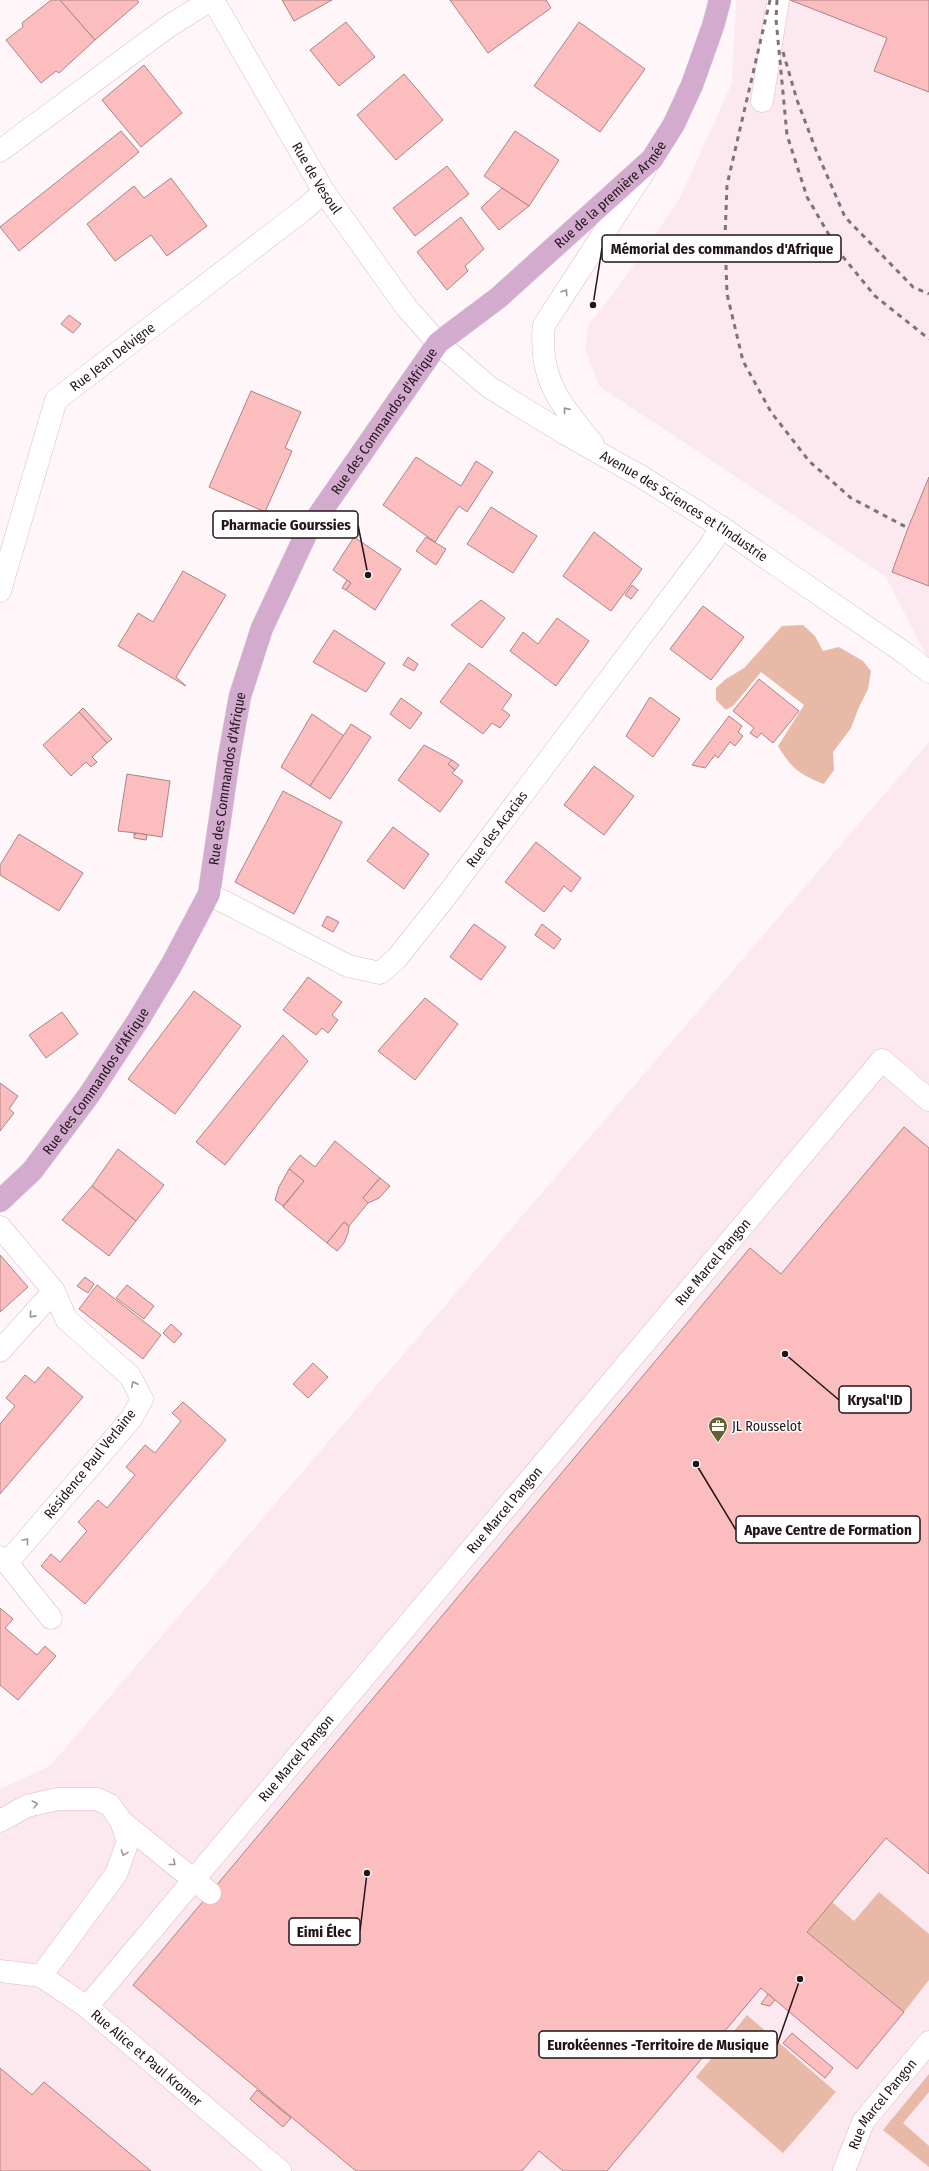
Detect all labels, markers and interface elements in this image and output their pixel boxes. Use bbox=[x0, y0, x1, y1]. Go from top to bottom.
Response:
street label: Rue de la première Armée bbox=[551, 138, 670, 252]
street label: Rue de Vesoul bbox=[288, 139, 345, 217]
callout: Mémorial des commandos d'Afrique bbox=[602, 235, 841, 262]
text: Mémorial des commandos d'Afrique bbox=[611, 240, 834, 258]
one-way arrow bbox=[561, 289, 568, 296]
street label: Rue Jean Delvigne bbox=[66, 319, 158, 395]
street label: Rue des Commandos d'Afrique bbox=[327, 344, 441, 498]
one-way arrow bbox=[563, 408, 570, 415]
street label: Avenue des Sciences et l'Industrie bbox=[597, 447, 771, 565]
callout: Pharmacie Gourssies bbox=[213, 511, 358, 538]
text: Pharmacie Gourssies bbox=[221, 516, 351, 534]
street label: Rue des Commandos d'Afrique bbox=[205, 690, 249, 866]
street label: Rue des Acacias bbox=[462, 787, 531, 871]
street label: Rue des Commandos d'Afrique bbox=[39, 1005, 152, 1158]
street label: Rue Marcel Pangon bbox=[671, 1215, 754, 1309]
one-way arrow bbox=[30, 1310, 37, 1317]
one-way arrow bbox=[131, 1381, 139, 1388]
callout: Krysal'ID bbox=[839, 1386, 911, 1413]
text: Krysal'ID bbox=[847, 1391, 903, 1409]
street label: Résidence Paul Verlaine bbox=[41, 1406, 140, 1522]
office icon: JL Rousselot bbox=[707, 1415, 729, 1443]
place label: JL Rousselot bbox=[732, 1418, 802, 1435]
street label: Rue Marcel Pangon bbox=[463, 1463, 546, 1557]
callout: Apave Centre de Formation bbox=[736, 1516, 920, 1543]
text: Apave Centre de Formation bbox=[743, 1521, 912, 1539]
one-way arrow bbox=[22, 1538, 29, 1545]
street label: Rue Marcel Pangon bbox=[255, 1711, 337, 1805]
one-way arrow bbox=[32, 1801, 38, 1809]
one-way arrow bbox=[120, 1849, 128, 1856]
one-way arrow bbox=[169, 1859, 176, 1866]
callout: Eimi Élec bbox=[289, 1918, 360, 1945]
text: Eimi Élec bbox=[297, 1923, 352, 1941]
street label: Rue Alice et Paul Kromer bbox=[88, 2006, 206, 2110]
callout: Eurokéennes -Territoire de Musique bbox=[539, 2031, 777, 2058]
text: Eurokéennes -Territoire de Musique bbox=[547, 2036, 769, 2054]
street label: Rue Marcel Pangon bbox=[845, 2055, 920, 2152]

